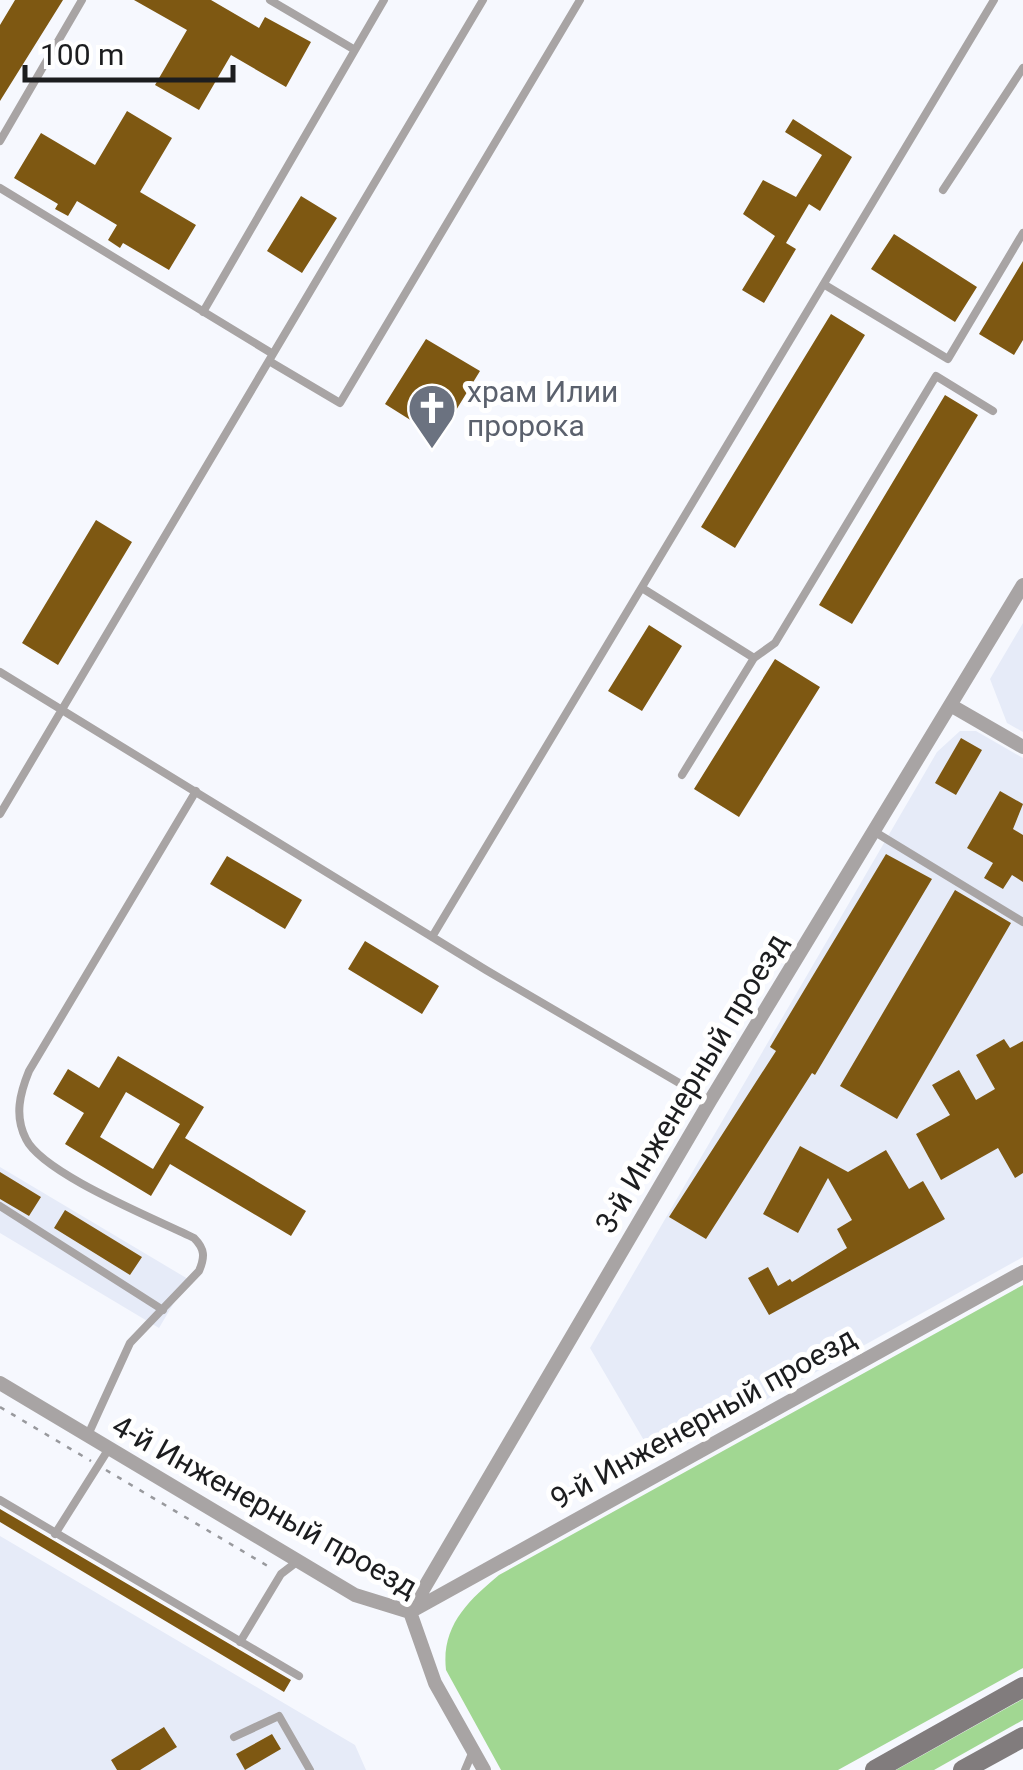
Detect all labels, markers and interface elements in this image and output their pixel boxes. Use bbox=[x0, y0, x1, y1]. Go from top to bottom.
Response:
scale bar bbox=[25, 20, 232, 82]
text: 100 m bbox=[40, 37, 124, 72]
place label: храм Илии пророка bbox=[467, 374, 618, 443]
church icon: храм Илии пророка bbox=[406, 382, 458, 450]
street label: 3-й Инженерный проезд bbox=[588, 927, 794, 1239]
street label: 9-й Инженерный проезд bbox=[544, 1320, 862, 1516]
street label: 4-й Инженерный проезд bbox=[106, 1408, 424, 1604]

